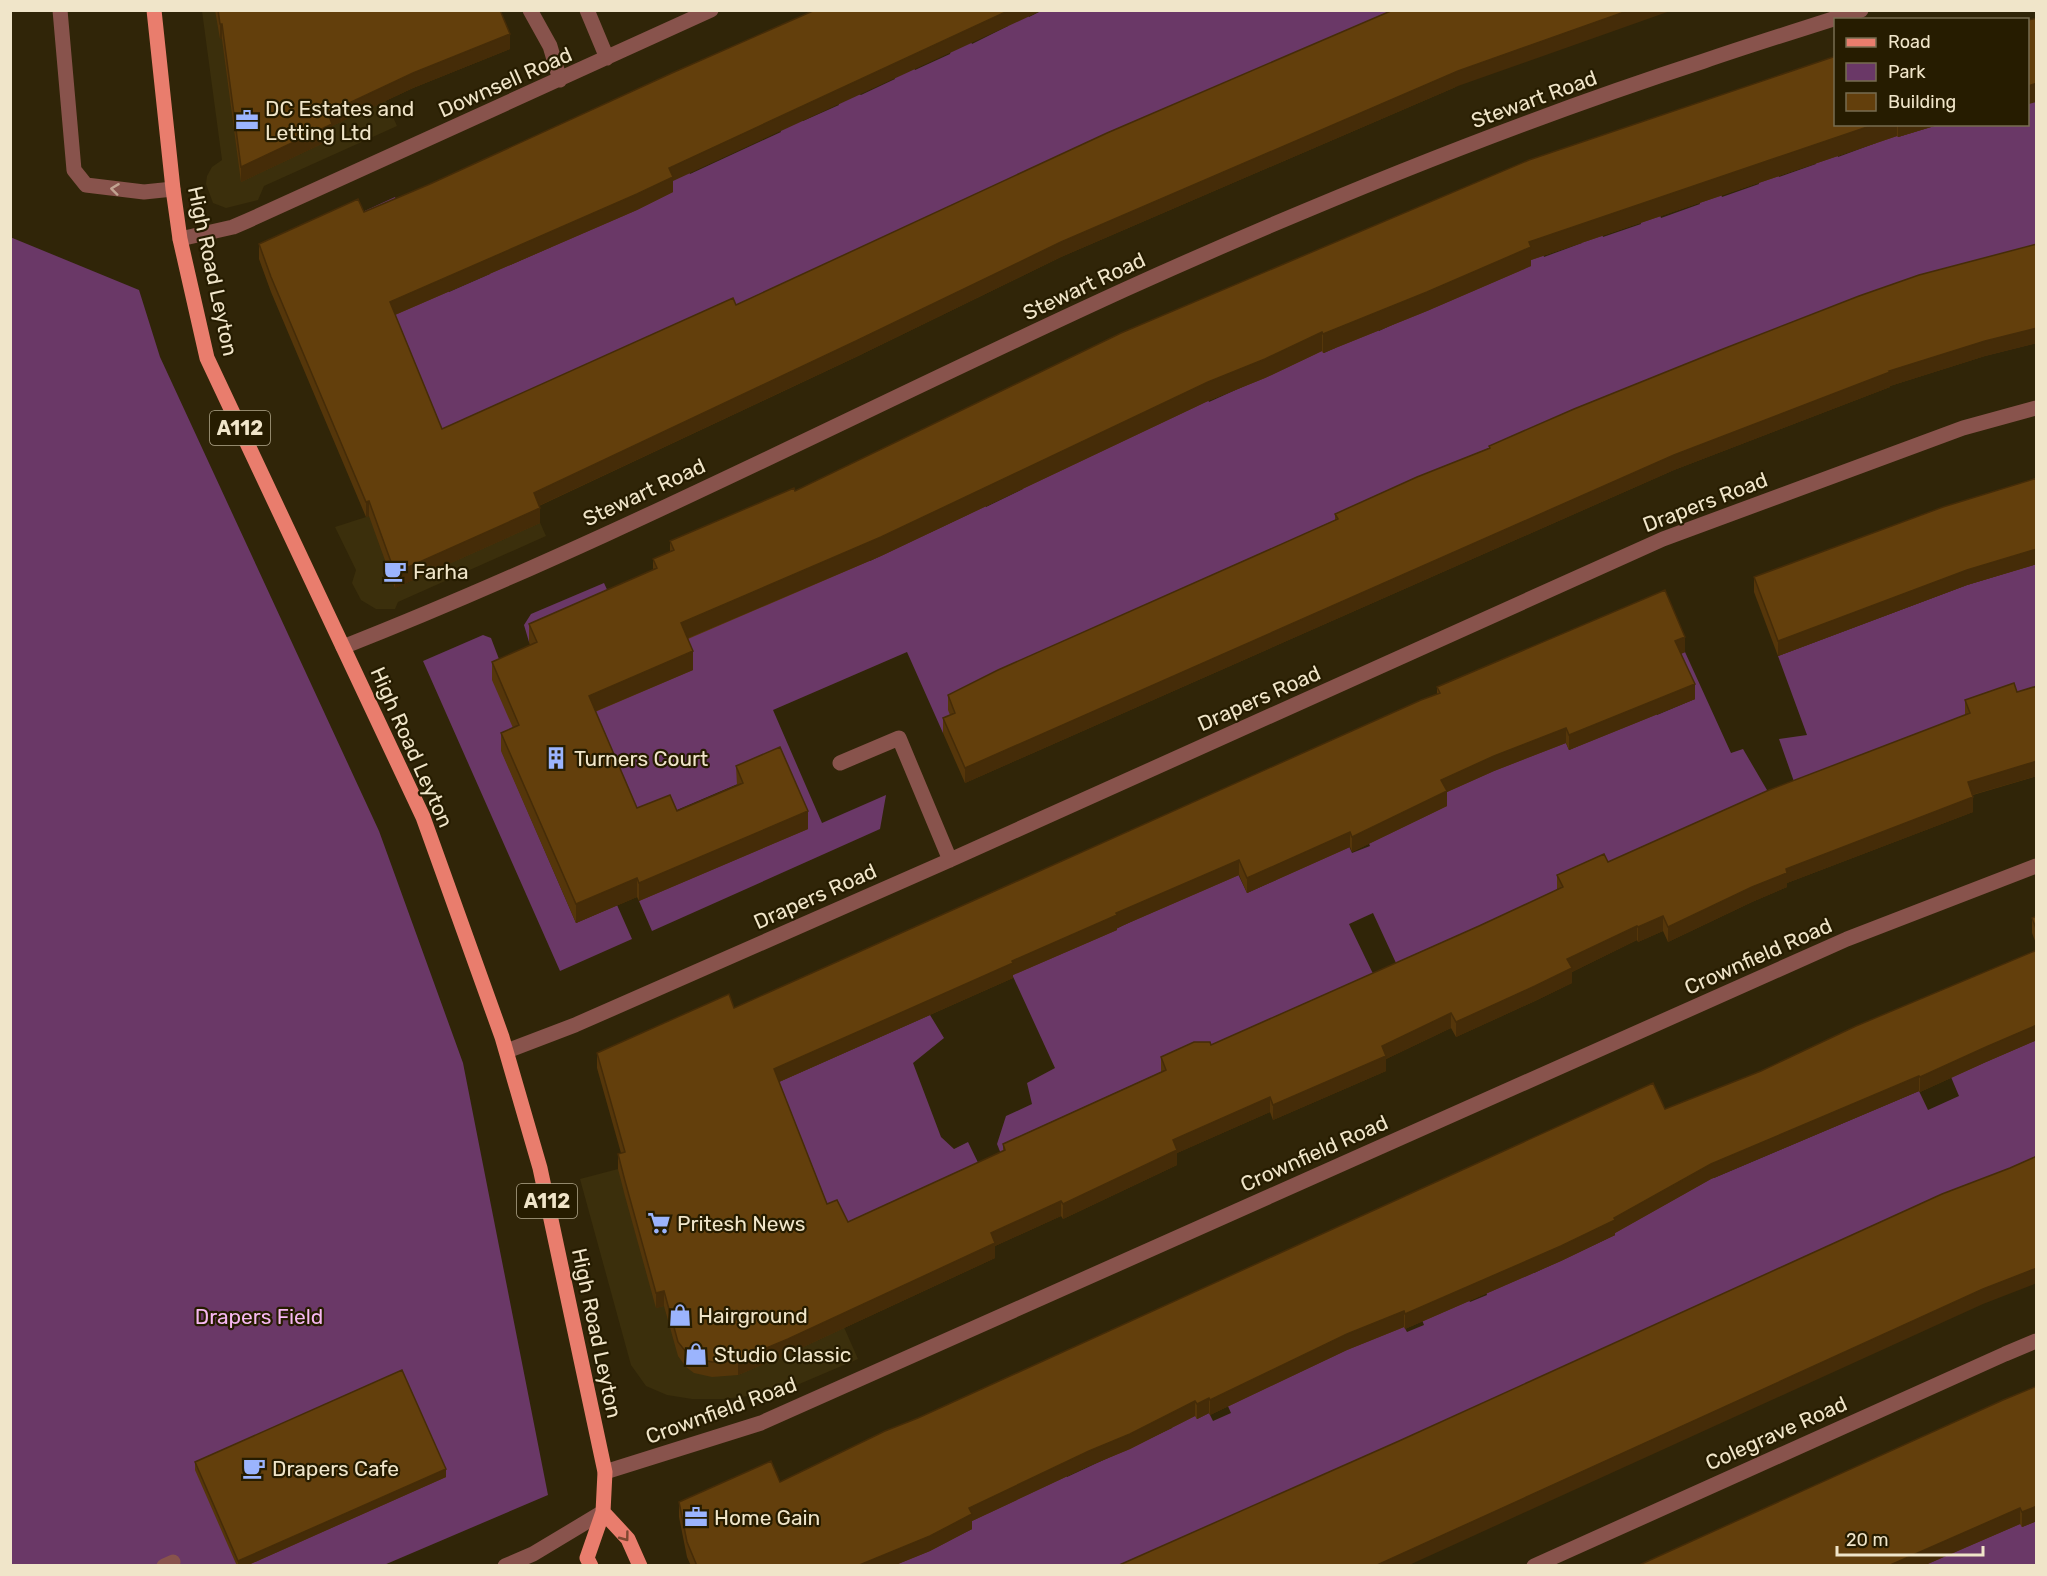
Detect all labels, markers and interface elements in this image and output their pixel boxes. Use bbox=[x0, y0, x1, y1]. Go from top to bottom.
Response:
legend bbox=[1834, 18, 2029, 126]
text: Road bbox=[1888, 31, 1931, 53]
street label: Downsell Road bbox=[434, 41, 576, 123]
text: Park bbox=[1888, 61, 1926, 83]
street label: Stewart Road bbox=[1468, 65, 1600, 133]
text: Building bbox=[1888, 91, 1956, 113]
place label: DC Estates and Letting Ltd bbox=[265, 96, 414, 145]
office icon: DC Estates and Letting Ltd bbox=[234, 107, 260, 133]
one-way arrow bbox=[110, 183, 119, 195]
street label: High Road Leyton bbox=[183, 184, 243, 358]
street label: Stewart Road bbox=[1019, 247, 1149, 325]
road number: A112 bbox=[210, 411, 270, 445]
street label: Stewart Road bbox=[579, 453, 709, 531]
street label: Drapers Road bbox=[1639, 467, 1771, 537]
cafe icon: Farha bbox=[382, 558, 408, 584]
place label: Farha bbox=[413, 559, 469, 584]
street label: Drapers Road bbox=[1194, 660, 1324, 736]
street label: High Road Leyton bbox=[365, 663, 459, 831]
building icon: Turners Court bbox=[543, 745, 569, 771]
place label: Turners Court bbox=[574, 746, 708, 771]
street label: Drapers Road bbox=[750, 858, 880, 934]
street label: Crownfield Road bbox=[1680, 912, 1836, 1000]
street label: Crownfield Road bbox=[1236, 1109, 1392, 1197]
road number: A112 bbox=[517, 1184, 577, 1218]
supermarket icon: Pritesh News bbox=[646, 1210, 672, 1236]
place label: Pritesh News bbox=[677, 1211, 806, 1236]
street label: High Road Leyton bbox=[567, 1246, 627, 1420]
shop icon: Hairground bbox=[667, 1302, 693, 1328]
place label: Hairground bbox=[698, 1303, 808, 1328]
park label: Drapers Field bbox=[195, 1304, 323, 1329]
shop icon: Studio Classic bbox=[683, 1341, 709, 1367]
place label: Studio Classic bbox=[714, 1342, 851, 1367]
street label: Crownfield Road bbox=[642, 1371, 800, 1449]
street label: Colegrave Road bbox=[1701, 1391, 1851, 1475]
cafe icon: Drapers Cafe bbox=[241, 1455, 267, 1481]
place label: Drapers Cafe bbox=[272, 1456, 399, 1481]
office icon: Home Gain bbox=[683, 1504, 709, 1530]
place label: Home Gain bbox=[714, 1505, 820, 1530]
scale bar bbox=[1837, 1519, 1982, 1557]
text: 20 m bbox=[1846, 1529, 1888, 1551]
one-way arrow bbox=[617, 1530, 628, 1541]

